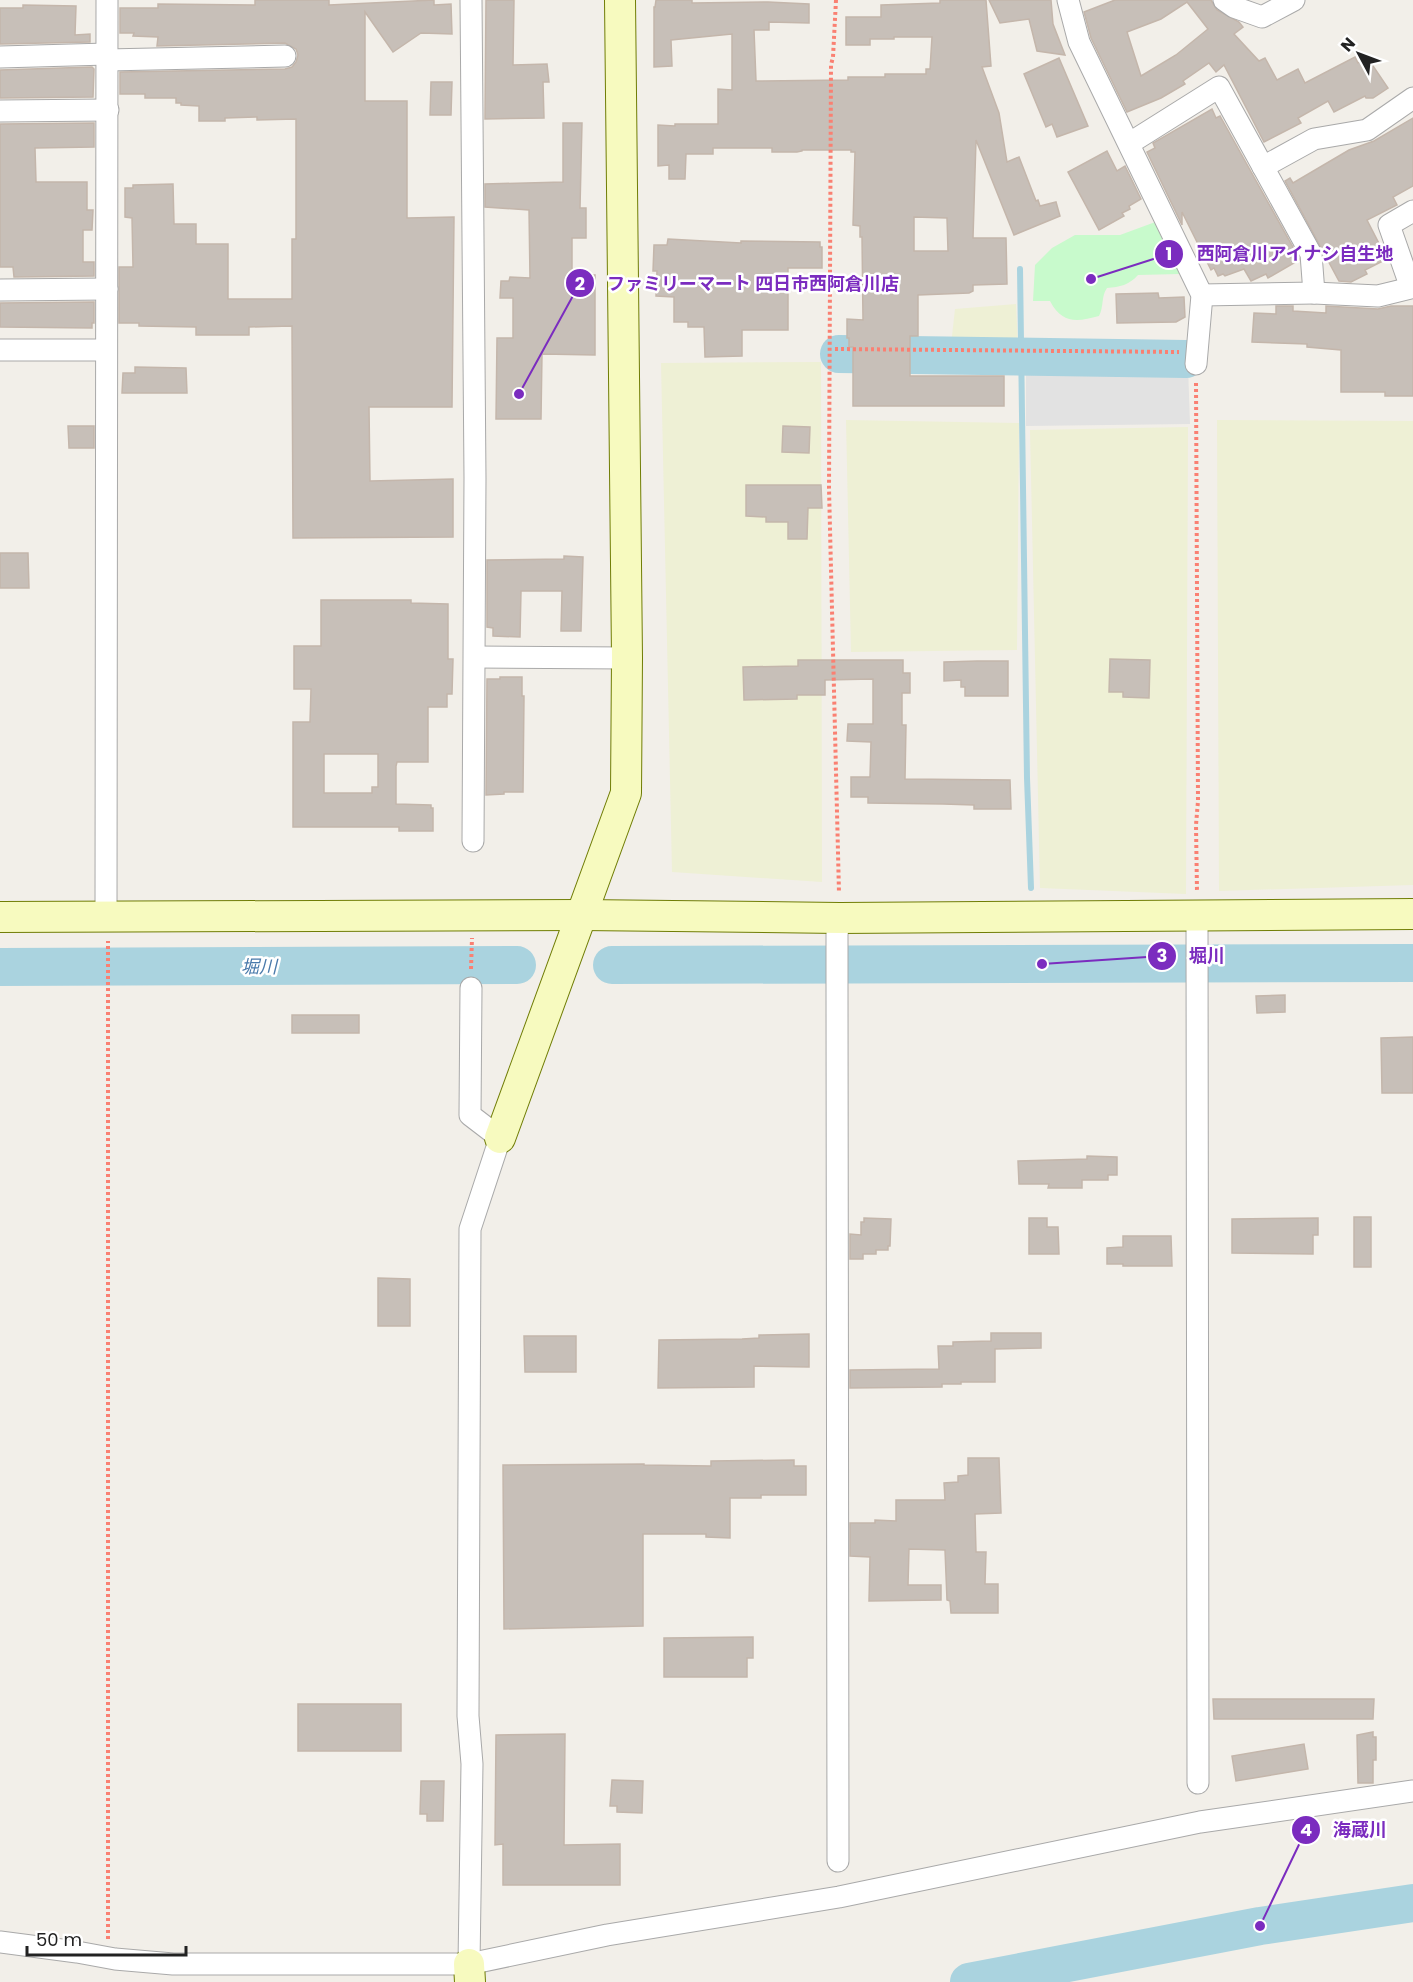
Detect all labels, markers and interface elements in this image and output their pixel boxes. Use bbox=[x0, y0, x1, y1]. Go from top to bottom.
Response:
north arrow bbox=[1329, 24, 1389, 84]
text: N bbox=[1335, 32, 1361, 57]
callout: 西阿倉川アイナシ自生地 bbox=[1154, 236, 1406, 272]
text: 1 bbox=[1166, 241, 1172, 266]
text: 西阿倉川アイナシ自生地 bbox=[1197, 241, 1393, 266]
callout: ファミリーマート 四日市西阿倉川店 bbox=[565, 265, 911, 301]
text: 2 bbox=[575, 271, 585, 296]
text: ファミリーマート 四日市西阿倉川店 bbox=[607, 271, 899, 296]
callout: 堀川 bbox=[1147, 938, 1237, 974]
text: 3 bbox=[1157, 943, 1167, 968]
text: 堀川 bbox=[1189, 943, 1225, 968]
water label: 堀川 bbox=[241, 954, 279, 979]
callout: 海蔵川 bbox=[1291, 1812, 1399, 1848]
text: 4 bbox=[1300, 1817, 1312, 1842]
text: 海蔵川 bbox=[1333, 1817, 1387, 1842]
scale bar bbox=[27, 1919, 186, 1957]
text: 50 m bbox=[36, 1927, 82, 1952]

